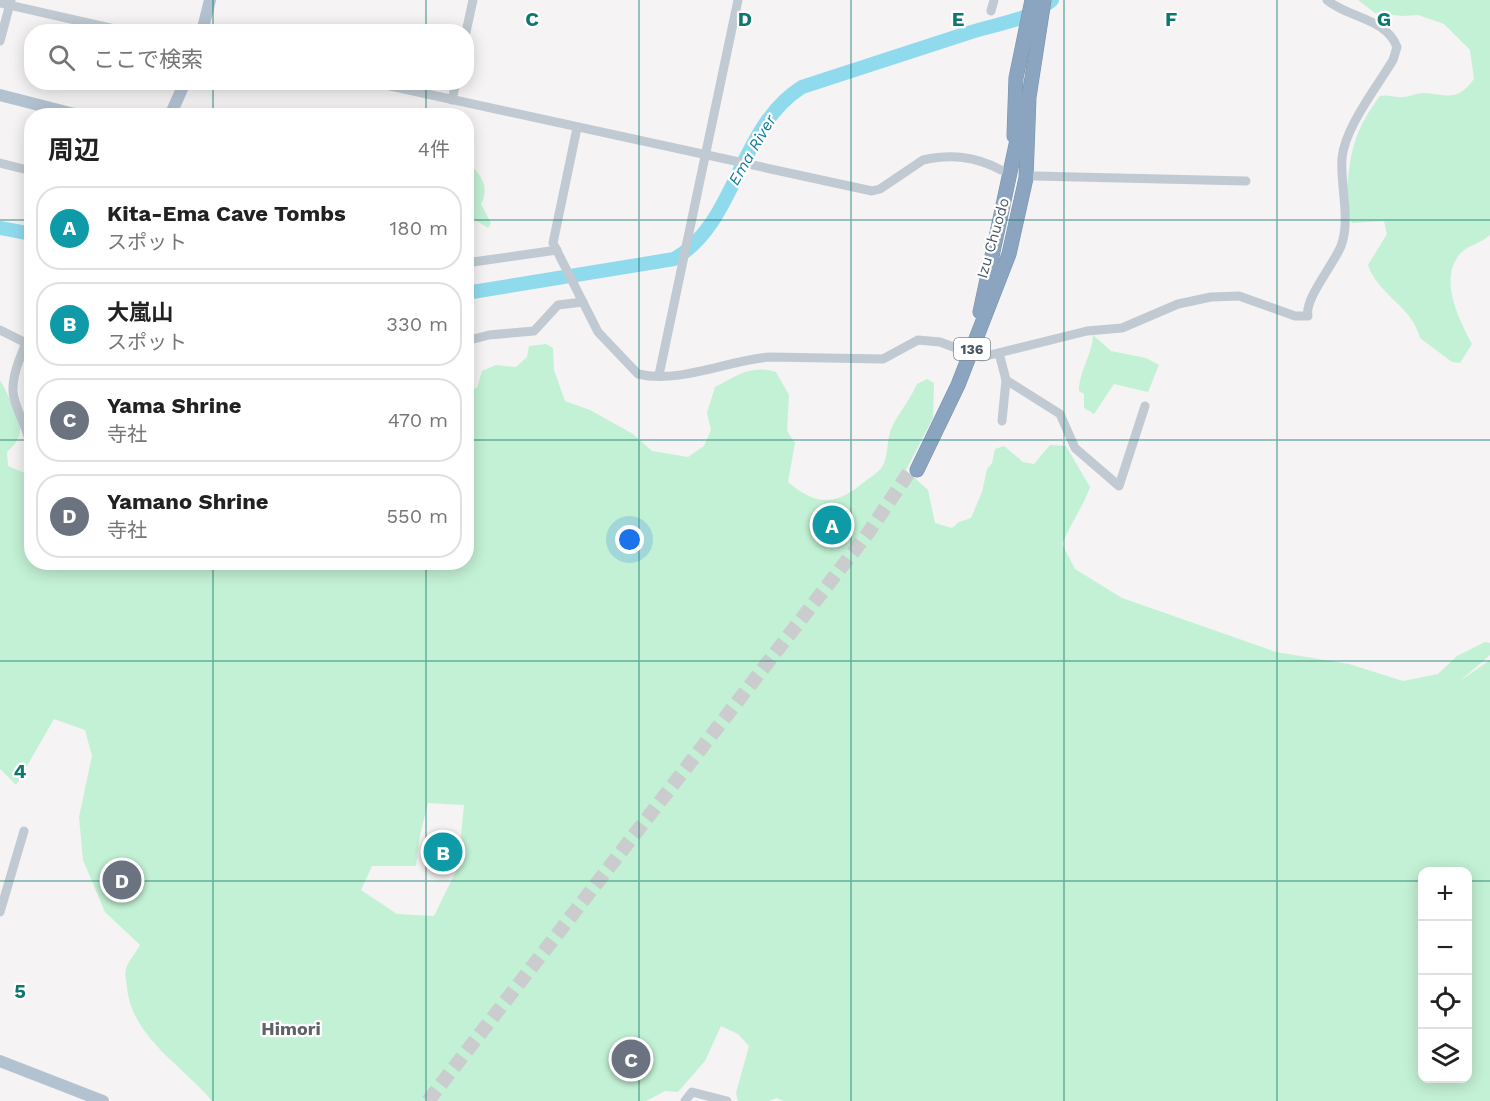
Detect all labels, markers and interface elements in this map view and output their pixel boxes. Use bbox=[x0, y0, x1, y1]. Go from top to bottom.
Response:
text: C bbox=[525, 7, 539, 31]
text: D bbox=[738, 7, 752, 31]
text: E bbox=[952, 7, 964, 31]
text: F bbox=[1165, 7, 1177, 31]
text: G bbox=[1377, 7, 1391, 31]
search box bbox=[24, 24, 474, 90]
icon: search bbox=[45, 41, 78, 74]
text: ここで検索 bbox=[93, 47, 203, 72]
water label: Ema River bbox=[724, 111, 780, 188]
text: 周辺 bbox=[48, 135, 100, 165]
text: 4件 bbox=[418, 137, 450, 161]
street label: Izu Chuodo bbox=[973, 196, 1013, 280]
text: Kita-Ema Cave Tombs bbox=[107, 201, 346, 226]
text: A bbox=[63, 216, 76, 240]
text: 180 m bbox=[390, 216, 448, 240]
text: スポット bbox=[107, 230, 187, 254]
text: 大嵐山 bbox=[107, 300, 173, 325]
text: B bbox=[63, 312, 76, 336]
text: 330 m bbox=[386, 312, 448, 336]
text: スポット bbox=[107, 330, 187, 354]
road number: 136 bbox=[954, 338, 990, 360]
text: Yama Shrine bbox=[107, 393, 242, 418]
text: C bbox=[63, 408, 76, 432]
text: 470 m bbox=[388, 408, 448, 432]
text: 寺社 bbox=[107, 422, 147, 446]
text: Yamano Shrine bbox=[107, 489, 269, 514]
pin: A bbox=[812, 502, 852, 548]
text: D bbox=[62, 504, 77, 528]
text: 550 m bbox=[386, 504, 448, 528]
text: 寺社 bbox=[107, 518, 147, 542]
your location bbox=[615, 525, 644, 554]
text: 4 bbox=[14, 759, 27, 783]
pin: B bbox=[424, 830, 462, 874]
pin: D bbox=[102, 858, 142, 902]
map controls bbox=[1418, 867, 1472, 1083]
button: + bbox=[1418, 867, 1472, 921]
button: − bbox=[1418, 921, 1472, 975]
button: locate bbox=[1418, 975, 1472, 1029]
text: 5 bbox=[14, 979, 26, 1003]
district label: Himori bbox=[261, 1018, 321, 1039]
button: layers bbox=[1418, 1029, 1472, 1083]
pin: C bbox=[612, 1036, 650, 1082]

